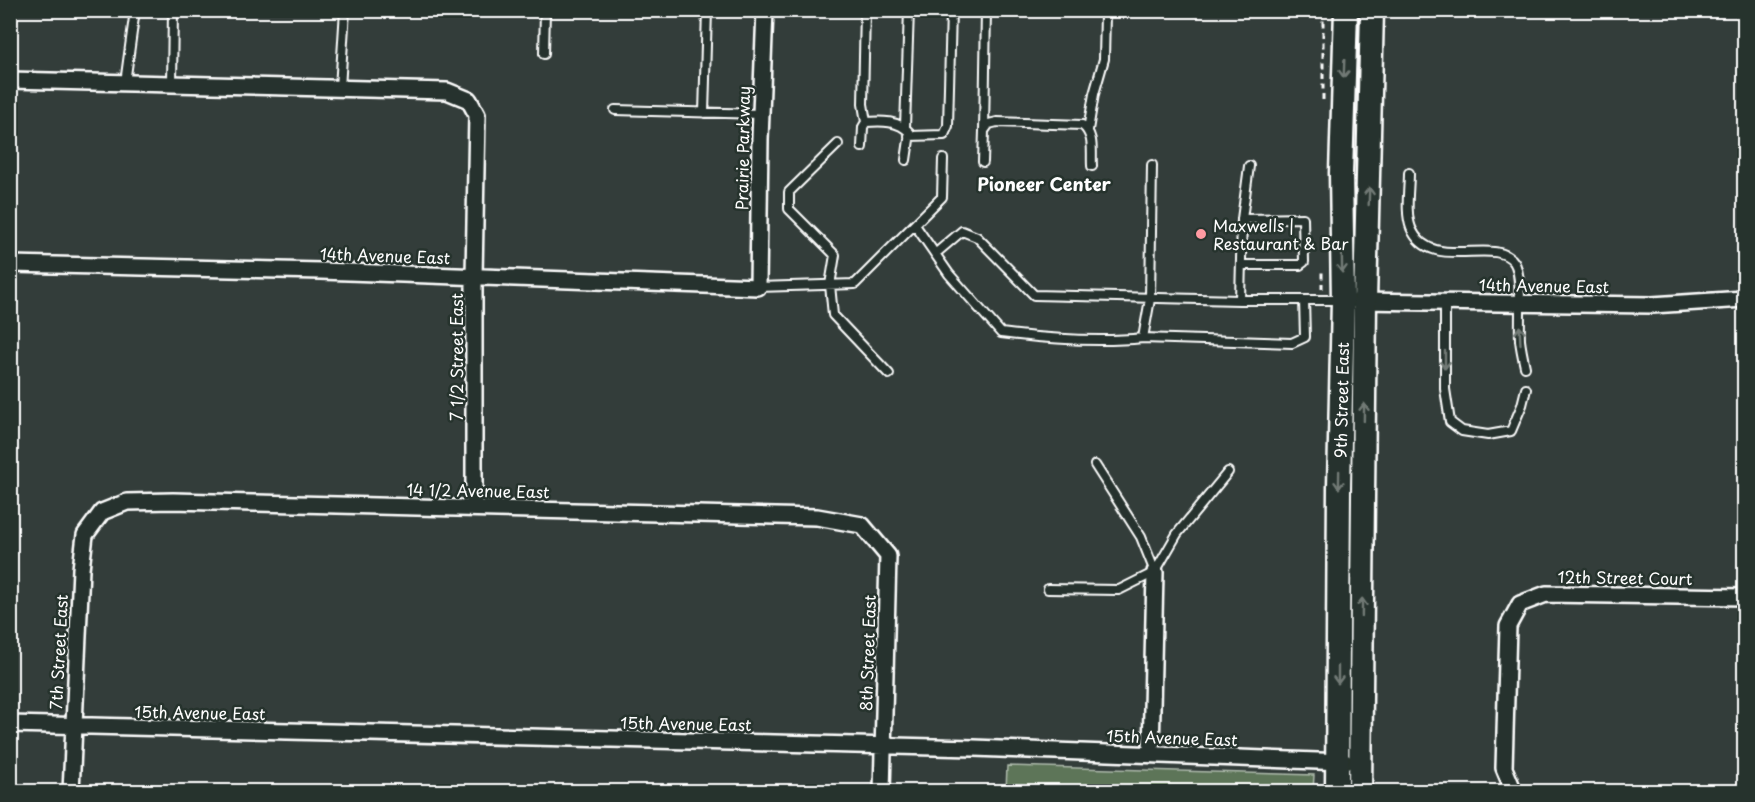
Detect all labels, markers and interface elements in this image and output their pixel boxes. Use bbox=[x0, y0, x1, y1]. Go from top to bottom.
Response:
one-way arrow bbox=[1338, 58, 1349, 78]
street label: Prairie Parkway bbox=[729, 86, 755, 210]
district label: Pioneer Center bbox=[977, 170, 1112, 197]
one-way arrow bbox=[1363, 187, 1374, 207]
place label: Maxwells | Restaurant & Bar bbox=[1213, 213, 1349, 255]
marker: Maxwells | Restaurant & Bar bbox=[1194, 227, 1208, 241]
street label: 14th Avenue East bbox=[320, 241, 450, 269]
one-way arrow bbox=[1336, 253, 1348, 273]
street label: 14th Avenue East bbox=[1479, 272, 1609, 298]
street label: 7 1/2 Street East bbox=[444, 293, 468, 421]
one-way arrow bbox=[1515, 325, 1526, 345]
street label: 9th Street East bbox=[1328, 342, 1354, 458]
one-way arrow bbox=[1439, 349, 1451, 369]
one-way arrow bbox=[1358, 403, 1370, 423]
one-way arrow bbox=[1333, 469, 1345, 489]
street label: 14 1/2 Avenue East bbox=[406, 477, 550, 503]
street label: 12th Street Court bbox=[1557, 564, 1693, 590]
street label: 7th Street East bbox=[43, 594, 73, 710]
street label: 8th Street East bbox=[853, 594, 881, 712]
one-way arrow bbox=[1356, 598, 1368, 618]
one-way arrow bbox=[1332, 664, 1344, 684]
street label: 15th Avenue East bbox=[134, 699, 266, 725]
street label: 15th Avenue East bbox=[620, 710, 752, 736]
street label: 15th Avenue East bbox=[1106, 723, 1238, 751]

